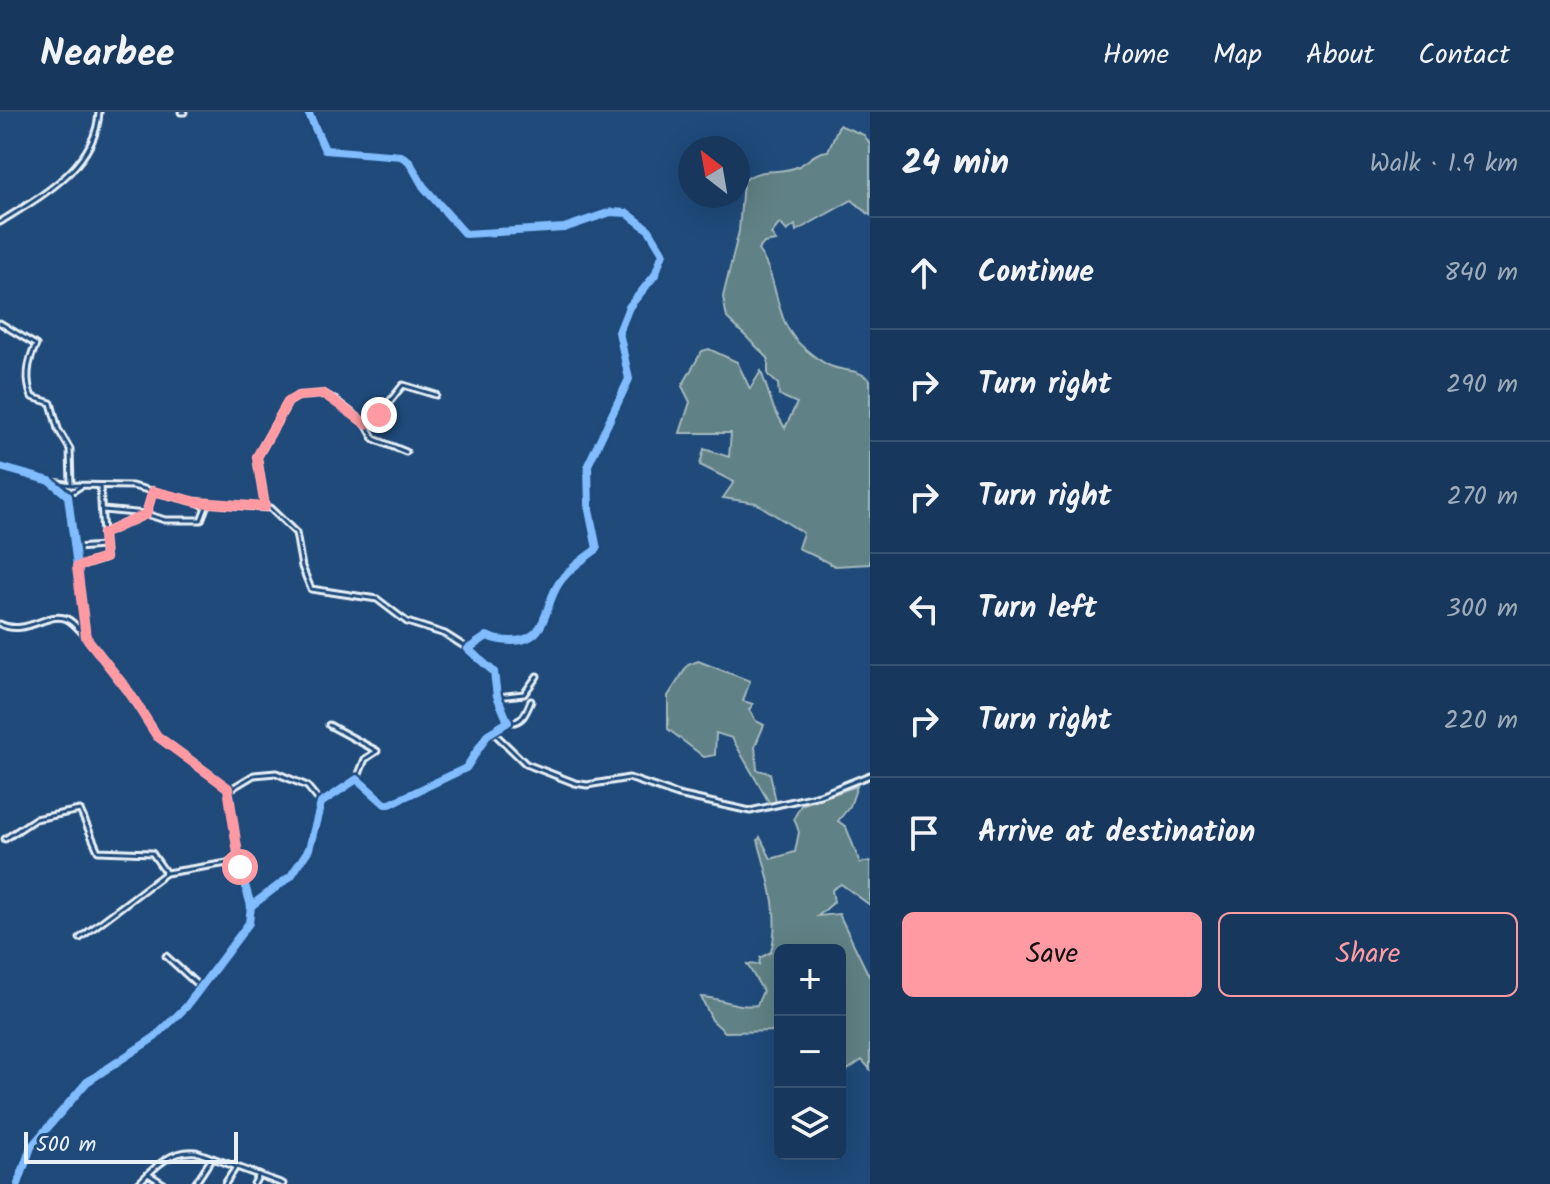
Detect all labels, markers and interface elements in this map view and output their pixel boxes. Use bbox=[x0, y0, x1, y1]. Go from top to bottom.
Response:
text: Nearbee bbox=[40, 25, 174, 85]
text: Home bbox=[1103, 33, 1169, 78]
text: Map bbox=[1213, 33, 1262, 78]
text: About bbox=[1306, 33, 1374, 78]
text: Contact bbox=[1418, 33, 1510, 78]
north arrow bbox=[678, 136, 750, 208]
text: 24 min bbox=[902, 137, 1009, 191]
text: Walk · 1.9 km bbox=[1370, 143, 1518, 185]
text: Continue bbox=[978, 249, 1094, 297]
icon: ahead bbox=[902, 251, 946, 295]
text: 840 m bbox=[1444, 252, 1518, 294]
text: Turn right bbox=[978, 361, 1111, 409]
icon: right bbox=[902, 363, 946, 407]
text: 290 m bbox=[1446, 364, 1518, 406]
route end bbox=[361, 397, 397, 433]
text: Turn right bbox=[978, 473, 1111, 521]
icon: right bbox=[902, 475, 946, 519]
text: 270 m bbox=[1447, 476, 1518, 518]
text: Turn left bbox=[978, 585, 1097, 633]
icon: left bbox=[902, 587, 946, 631]
text: 300 m bbox=[1446, 588, 1518, 630]
text: Turn right bbox=[978, 697, 1111, 745]
icon: right bbox=[902, 699, 946, 743]
text: 220 m bbox=[1444, 700, 1518, 742]
text: Arrive at destination bbox=[978, 809, 1255, 857]
icon: arrive bbox=[902, 811, 946, 855]
route start bbox=[222, 849, 258, 885]
button: Save bbox=[902, 912, 1202, 997]
button: Share bbox=[1218, 912, 1518, 997]
map controls bbox=[774, 944, 846, 1160]
button: + bbox=[774, 944, 846, 1016]
button: − bbox=[774, 1016, 846, 1088]
button: layers bbox=[774, 1088, 846, 1160]
scale bar bbox=[24, 1128, 238, 1164]
text: 500 m bbox=[36, 1128, 96, 1163]

